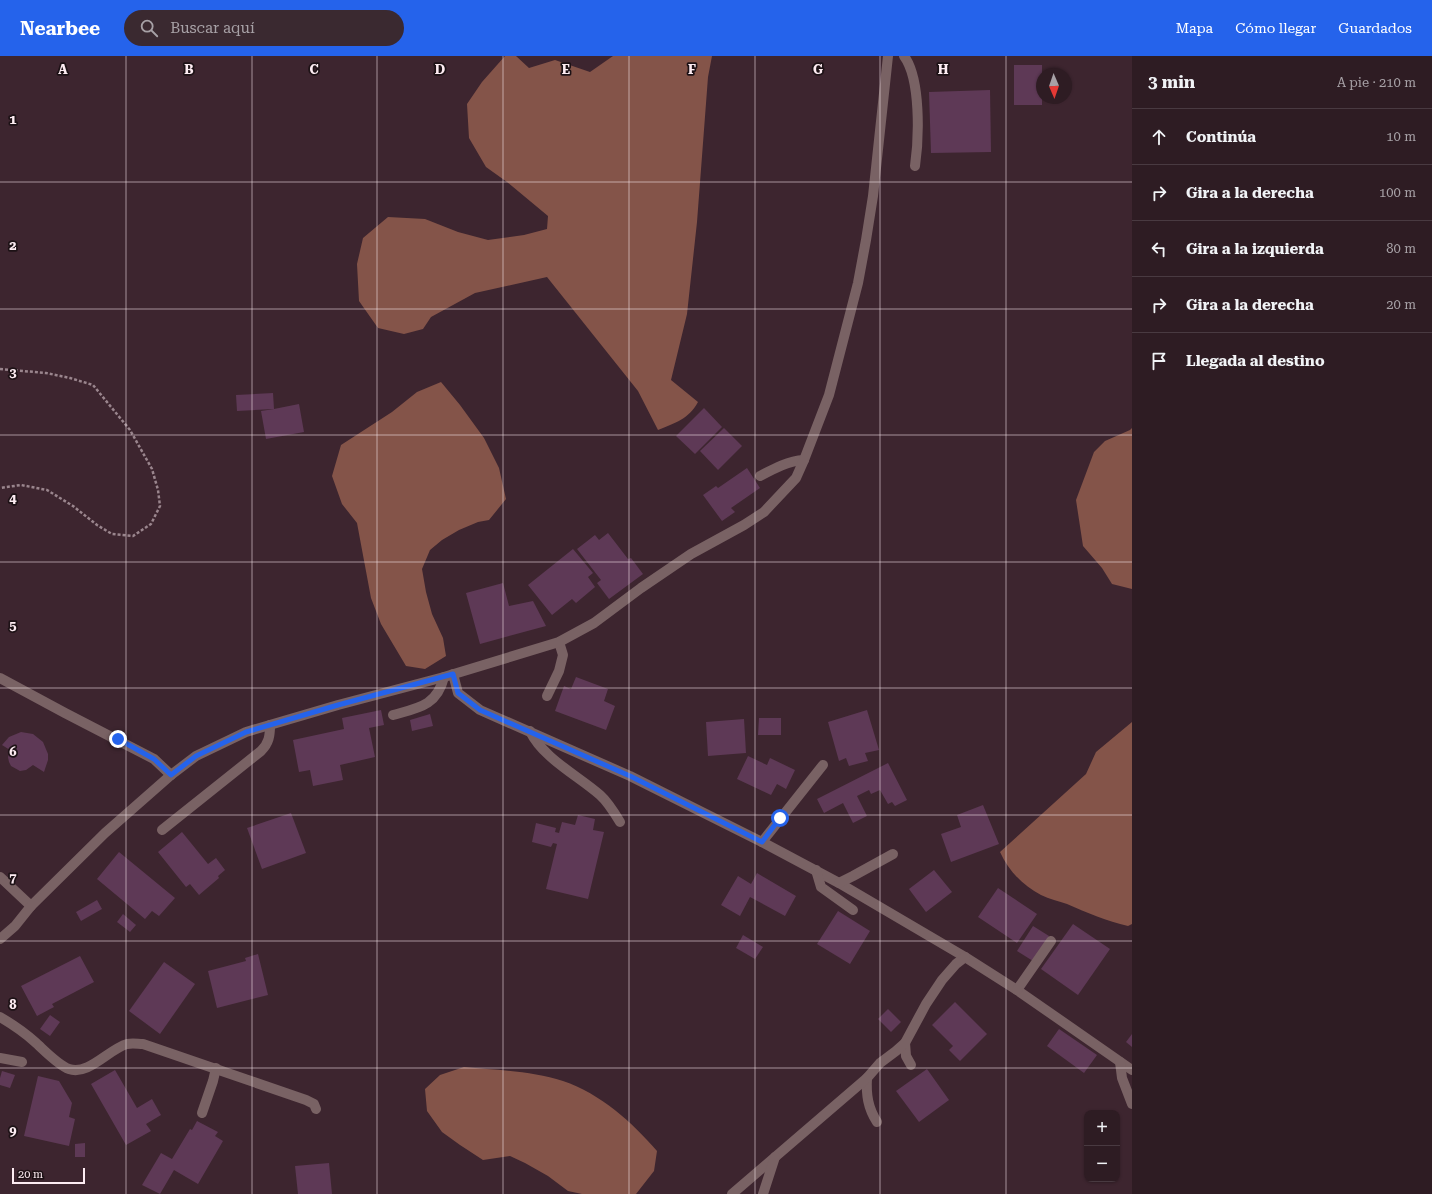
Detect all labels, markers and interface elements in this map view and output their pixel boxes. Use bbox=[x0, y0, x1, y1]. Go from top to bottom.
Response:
search box bbox=[124, 10, 404, 46]
text: Nearbee bbox=[20, 17, 100, 40]
icon: search bbox=[138, 17, 160, 39]
text: Buscar aquí bbox=[170, 19, 255, 37]
text: Mapa bbox=[1176, 20, 1213, 36]
text: Cómo llegar bbox=[1235, 20, 1316, 36]
text: Guardados bbox=[1338, 20, 1412, 36]
text: A bbox=[58, 62, 68, 77]
text: B bbox=[184, 62, 194, 77]
text: C bbox=[309, 62, 319, 77]
text: D bbox=[435, 62, 445, 77]
text: E bbox=[562, 62, 570, 77]
text: F bbox=[688, 62, 696, 77]
text: G bbox=[813, 62, 823, 77]
text: H bbox=[938, 62, 949, 77]
north arrow bbox=[1036, 68, 1072, 104]
text: 3 min bbox=[1148, 72, 1195, 92]
text: A pie · 210 m bbox=[1337, 75, 1416, 90]
text: 1 bbox=[9, 112, 17, 127]
icon: ahead bbox=[1148, 126, 1170, 148]
text: Continúa bbox=[1186, 128, 1256, 146]
text: 10 m bbox=[1386, 129, 1416, 144]
icon: right bbox=[1148, 182, 1170, 204]
text: Gira a la derecha bbox=[1186, 184, 1314, 202]
text: 100 m bbox=[1379, 185, 1416, 200]
text: 2 bbox=[9, 238, 17, 253]
icon: left bbox=[1148, 238, 1170, 260]
text: Gira a la izquierda bbox=[1186, 240, 1324, 258]
text: 80 m bbox=[1386, 241, 1416, 256]
icon: right bbox=[1148, 294, 1170, 316]
text: Gira a la derecha bbox=[1186, 296, 1314, 314]
text: 20 m bbox=[1386, 297, 1416, 312]
icon: arrive bbox=[1148, 350, 1170, 372]
text: Llegada al destino bbox=[1186, 352, 1325, 370]
text: 3 bbox=[9, 365, 17, 380]
text: 4 bbox=[9, 491, 17, 506]
text: 5 bbox=[9, 618, 17, 633]
route end bbox=[109, 730, 127, 748]
text: 6 bbox=[9, 744, 17, 759]
route start bbox=[771, 809, 789, 827]
text: 7 bbox=[9, 870, 17, 885]
text: 8 bbox=[9, 997, 17, 1012]
map controls bbox=[1084, 1110, 1120, 1182]
button: + bbox=[1084, 1110, 1120, 1146]
text: 9 bbox=[9, 1123, 17, 1138]
button: − bbox=[1084, 1146, 1120, 1182]
scale bar bbox=[12, 1166, 85, 1185]
text: 20 m bbox=[18, 1168, 43, 1181]

